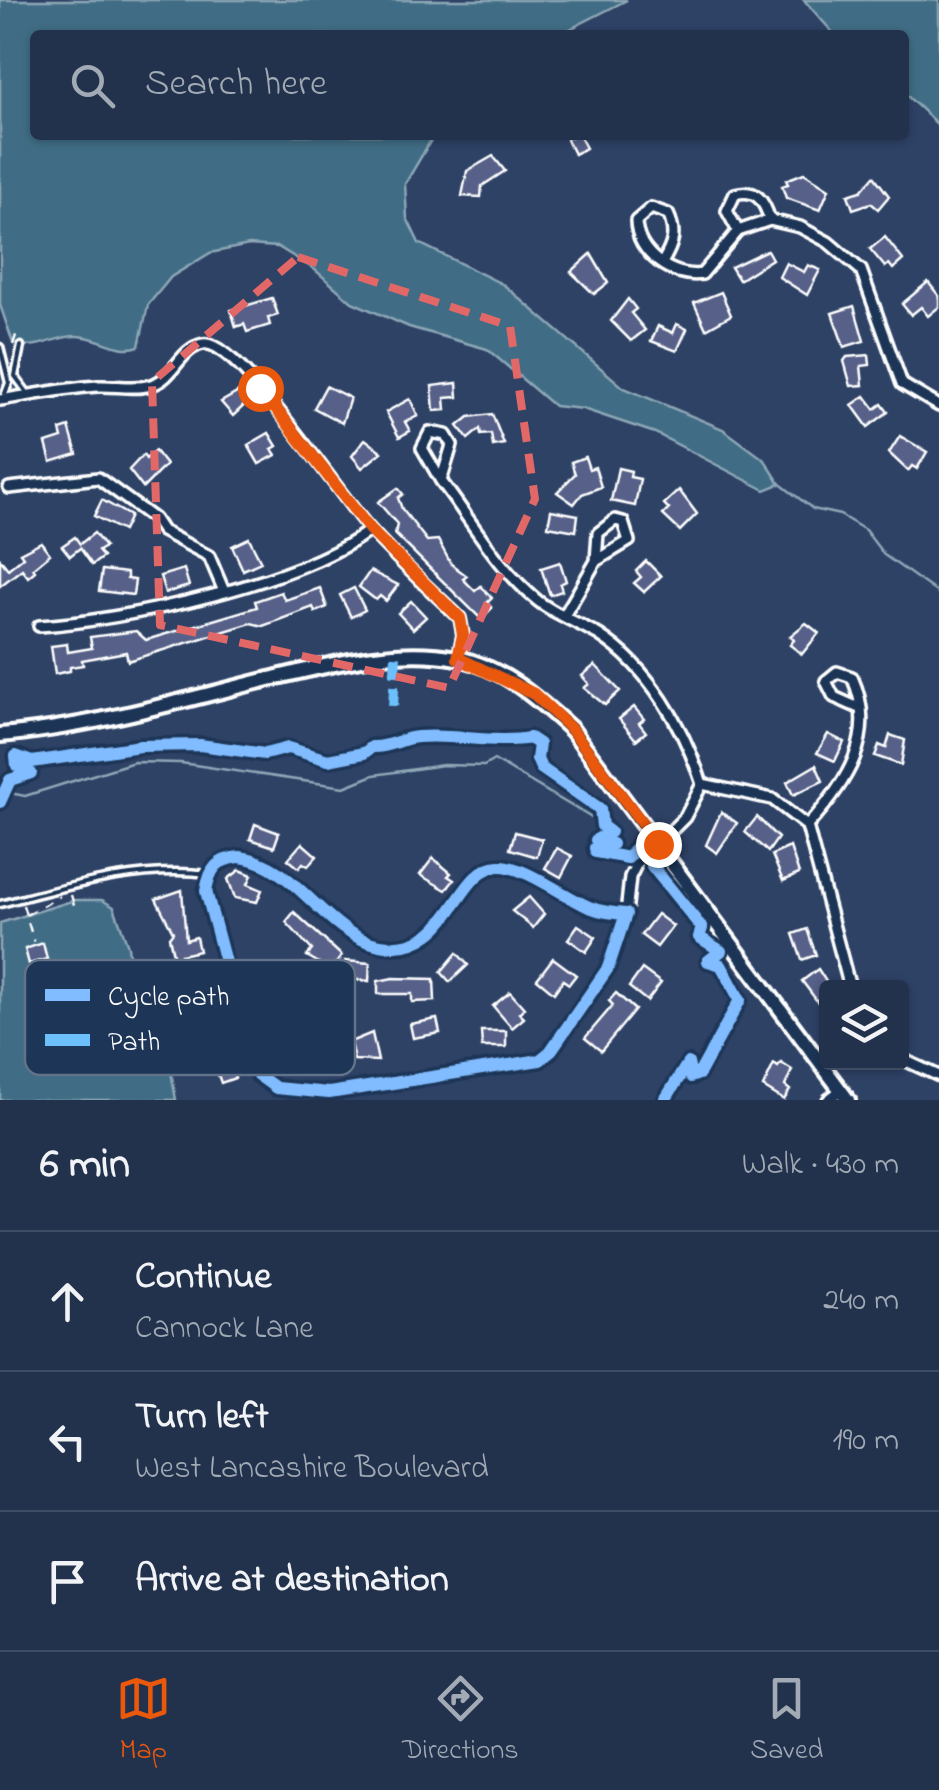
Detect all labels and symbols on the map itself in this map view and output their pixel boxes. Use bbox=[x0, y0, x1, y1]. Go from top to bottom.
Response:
route start bbox=[238, 366, 284, 412]
route end bbox=[636, 822, 682, 868]
legend bbox=[25, 960, 355, 1075]
text: Cycle path bbox=[108, 978, 230, 1019]
text: Path bbox=[108, 1023, 160, 1064]

